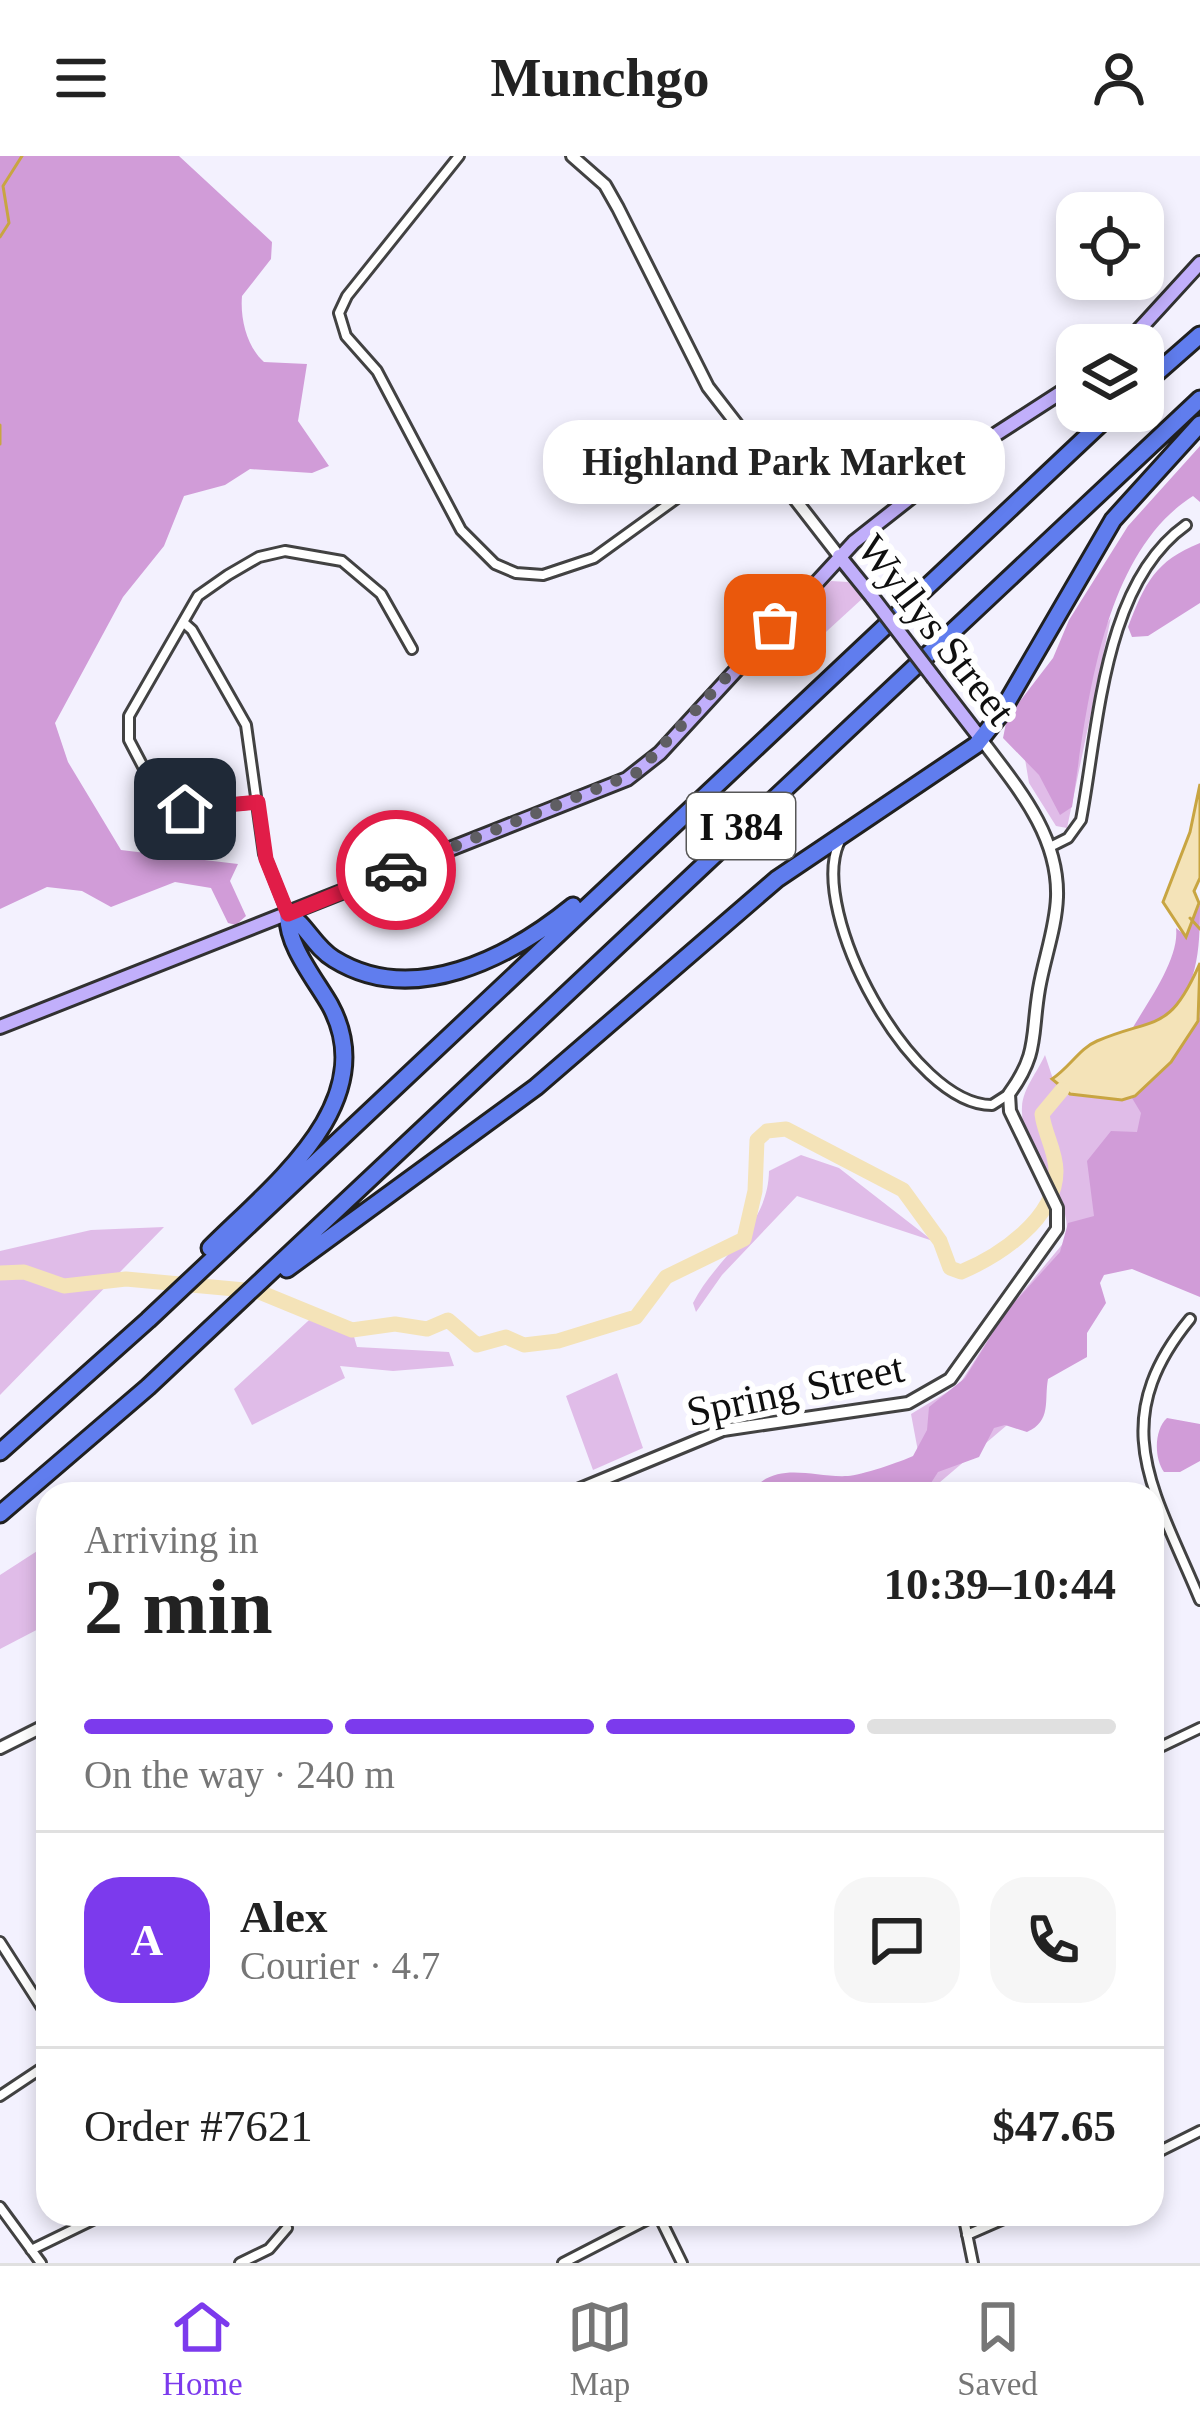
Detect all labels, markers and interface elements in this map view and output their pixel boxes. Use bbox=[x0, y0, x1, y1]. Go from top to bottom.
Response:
icon: menu bbox=[48, 45, 114, 111]
icon: person bbox=[1086, 45, 1152, 111]
text: Munchgo bbox=[490, 48, 710, 108]
map controls bbox=[1056, 192, 1164, 432]
button: locate bbox=[1056, 192, 1164, 300]
button: layers bbox=[1056, 324, 1164, 432]
callout: Highland Park Market bbox=[544, 421, 1006, 505]
text: Highland Park Market bbox=[582, 440, 966, 483]
street label: Wyllys Street bbox=[848, 526, 1024, 734]
pin bbox=[724, 574, 826, 676]
icon: bag bbox=[742, 592, 808, 658]
pin bbox=[134, 758, 236, 860]
icon: home bbox=[152, 776, 218, 842]
road number: I 384 bbox=[687, 793, 795, 859]
courier bbox=[336, 810, 456, 930]
icon: car bbox=[363, 837, 429, 903]
street label: Spring Street bbox=[683, 1344, 908, 1435]
text: Arriving in bbox=[84, 1518, 258, 1561]
text: 10:39–10:44 bbox=[884, 1559, 1116, 1609]
text: 2 min bbox=[84, 1563, 273, 1650]
text: On the way · 240 m bbox=[84, 1753, 395, 1796]
button: chat bbox=[834, 1877, 960, 2003]
button: phone bbox=[990, 1877, 1116, 2003]
text: Alex bbox=[240, 1892, 327, 1942]
text: A bbox=[131, 1915, 163, 1965]
text: Courier · 4.7 bbox=[240, 1944, 440, 1987]
text: Order #7621 bbox=[84, 2101, 313, 2151]
text: $47.65 bbox=[992, 2101, 1116, 2151]
tab: Home bbox=[162, 2294, 243, 2403]
tab: Map bbox=[567, 2294, 633, 2403]
tab: Saved bbox=[957, 2294, 1038, 2403]

